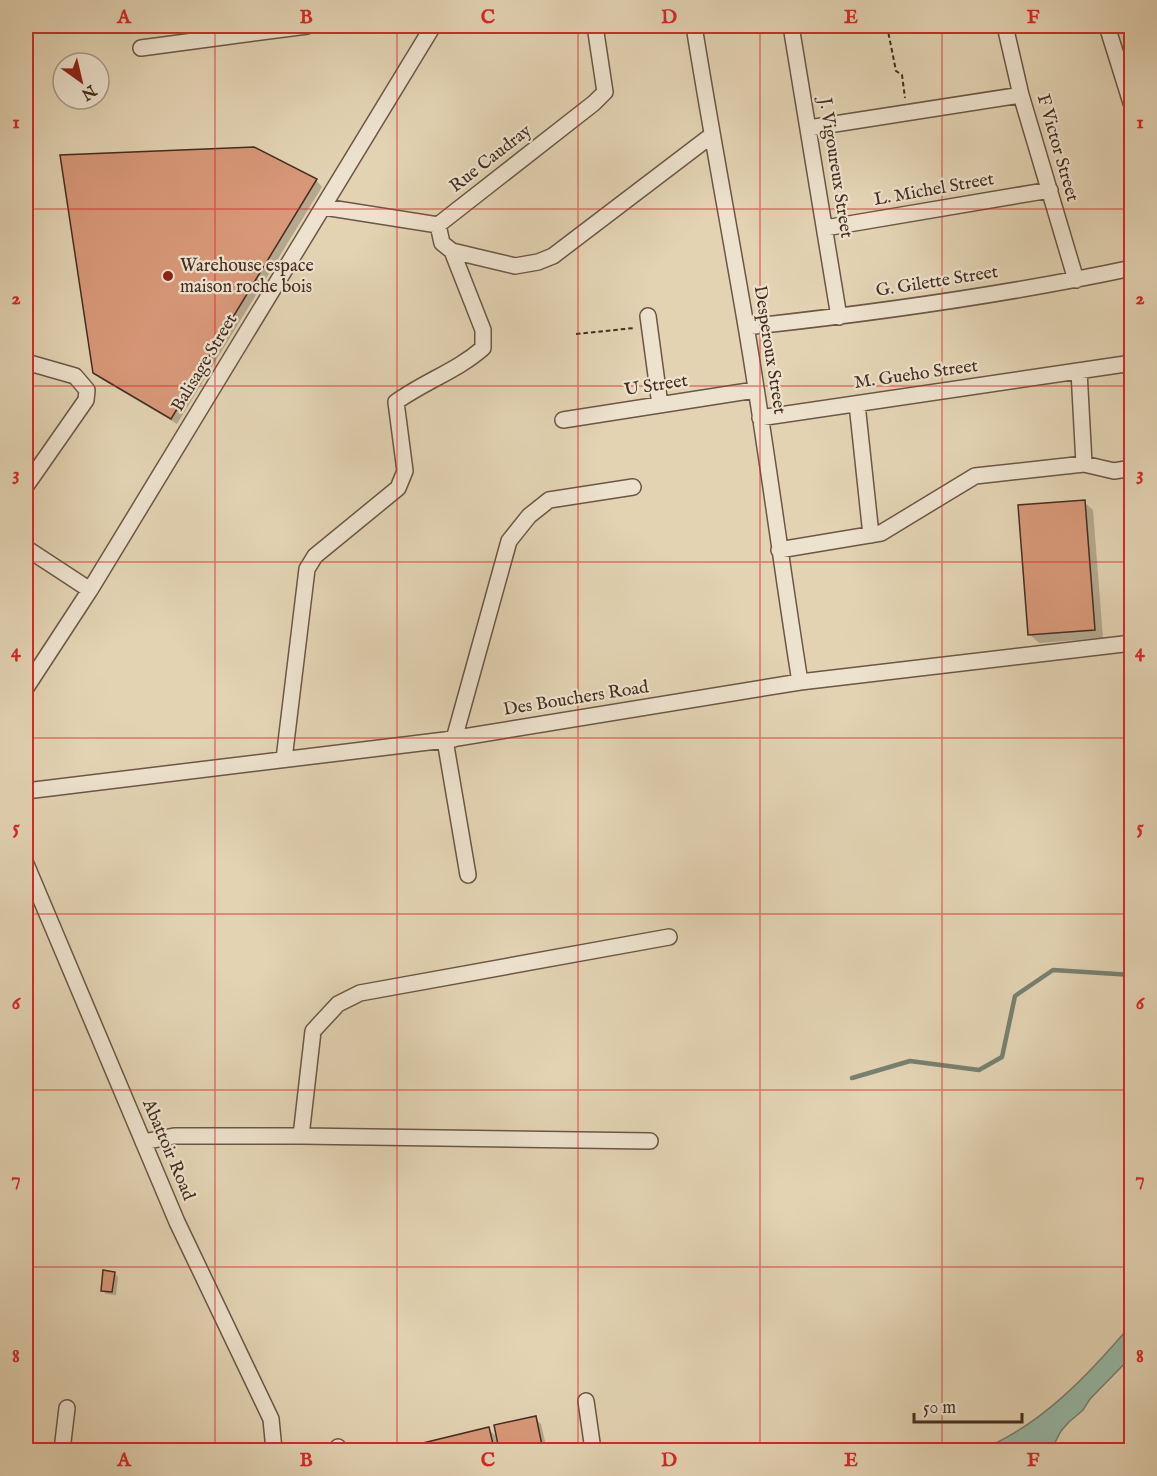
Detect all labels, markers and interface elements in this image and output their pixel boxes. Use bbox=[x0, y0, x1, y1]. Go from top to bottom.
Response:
text: A bbox=[116, 5, 132, 30]
text: B bbox=[299, 5, 313, 30]
text: C bbox=[481, 5, 495, 30]
text: D bbox=[661, 5, 677, 30]
text: E bbox=[844, 5, 858, 30]
text: F bbox=[1027, 5, 1040, 30]
north arrow bbox=[51, 51, 111, 111]
text: N bbox=[77, 79, 100, 104]
street label: F Victor Street bbox=[1031, 92, 1083, 204]
street label: J. Vigoureux Street bbox=[812, 94, 857, 240]
text: 1 bbox=[12, 110, 20, 135]
text: 1 bbox=[1136, 110, 1144, 135]
street label: Rue Caudray bbox=[445, 120, 537, 198]
street label: L. Michel Street bbox=[872, 168, 996, 212]
place label: Warehouse espace maison roche bois bbox=[180, 255, 314, 299]
street label: G. Gilette Street bbox=[874, 261, 1000, 303]
marker: Warehouse espace maison roche bois bbox=[161, 269, 175, 283]
street label: Desperoux Street bbox=[747, 284, 791, 416]
text: 2 bbox=[11, 286, 21, 311]
text: 2 bbox=[1135, 286, 1145, 311]
street label: Balisage Street bbox=[167, 310, 243, 416]
street label: M. Gueho Street bbox=[853, 355, 979, 395]
street label: U Street bbox=[623, 370, 689, 402]
text: 3 bbox=[12, 462, 20, 487]
text: 3 bbox=[1136, 462, 1144, 487]
text: 4 bbox=[11, 639, 22, 664]
text: 4 bbox=[1135, 639, 1146, 664]
street label: Des Bouchers Road bbox=[502, 676, 651, 722]
text: 5 bbox=[12, 815, 20, 840]
text: 5 bbox=[1136, 815, 1144, 840]
text: 6 bbox=[12, 991, 22, 1016]
text: 6 bbox=[1136, 991, 1146, 1016]
street label: Abattoir Road bbox=[136, 1095, 200, 1204]
text: 7 bbox=[11, 1167, 21, 1192]
text: 7 bbox=[1135, 1167, 1145, 1192]
text: 8 bbox=[12, 1344, 20, 1369]
text: 8 bbox=[1136, 1344, 1144, 1369]
scale bar bbox=[914, 1386, 1022, 1424]
text: 50 m bbox=[923, 1397, 956, 1420]
text: A bbox=[116, 1448, 132, 1473]
text: B bbox=[299, 1448, 313, 1473]
text: C bbox=[481, 1448, 495, 1473]
text: D bbox=[661, 1448, 677, 1473]
text: E bbox=[844, 1448, 858, 1473]
text: F bbox=[1027, 1448, 1040, 1473]

